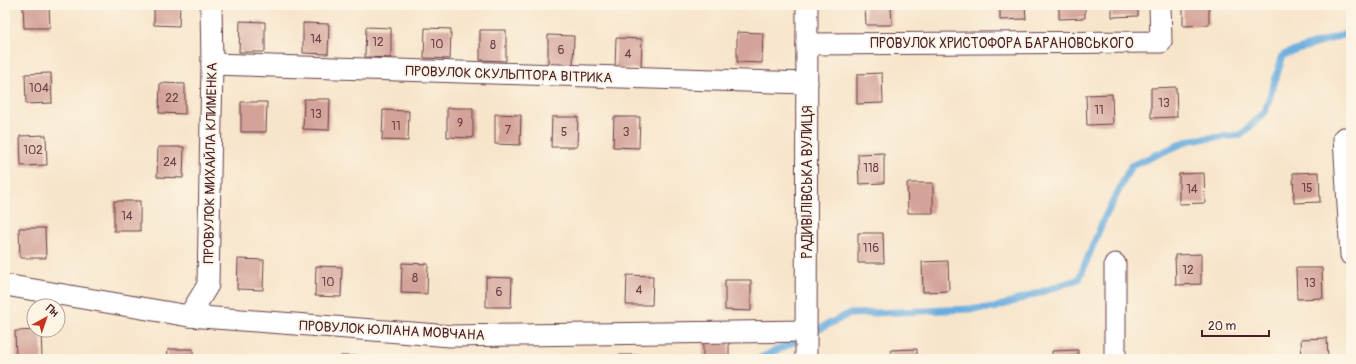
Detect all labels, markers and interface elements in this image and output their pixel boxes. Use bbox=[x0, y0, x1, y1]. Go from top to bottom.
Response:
house number: 14 bbox=[310, 32, 322, 47]
house number: 12 bbox=[372, 35, 384, 50]
street label: ПРОВУЛОК ХРИСТОФОРА БАРАНОВСЬКОГО bbox=[870, 35, 1134, 52]
house number: 10 bbox=[431, 37, 443, 52]
house number: 8 bbox=[490, 38, 496, 53]
house number: 6 bbox=[558, 43, 565, 58]
house number: 4 bbox=[625, 47, 632, 62]
street label: ПРОВУЛОК МИХАЙЛА КЛИМЕНКА bbox=[200, 62, 221, 264]
street label: ПРОВУЛОК СКУЛЬПТОРА ВІТРИКА bbox=[405, 62, 613, 87]
house number: 104 bbox=[29, 81, 49, 96]
house number: 22 bbox=[165, 91, 179, 106]
house number: 13 bbox=[1158, 96, 1170, 111]
house number: 11 bbox=[1094, 103, 1104, 118]
street label: РАДИВІЛІВСЬКА ВУЛИЦЯ bbox=[799, 105, 816, 259]
house number: 13 bbox=[310, 107, 322, 122]
house number: 9 bbox=[457, 116, 463, 131]
house number: 11 bbox=[391, 119, 401, 134]
house number: 7 bbox=[505, 123, 512, 138]
house number: 5 bbox=[561, 125, 567, 140]
house number: 3 bbox=[623, 125, 630, 140]
house number: 102 bbox=[23, 143, 43, 158]
house number: 24 bbox=[163, 155, 177, 170]
house number: 118 bbox=[863, 161, 879, 176]
house number: 15 bbox=[1301, 181, 1313, 196]
house number: 14 bbox=[1186, 182, 1198, 197]
house number: 14 bbox=[121, 209, 133, 224]
house number: 116 bbox=[863, 241, 879, 256]
house number: 12 bbox=[1182, 263, 1194, 278]
house number: 8 bbox=[412, 271, 418, 286]
house number: 10 bbox=[322, 275, 334, 290]
house number: 13 bbox=[1304, 276, 1316, 291]
house number: 4 bbox=[636, 283, 643, 298]
house number: 6 bbox=[496, 285, 503, 300]
north arrow bbox=[26, 298, 66, 338]
text: Пн bbox=[43, 302, 61, 320]
scale bar bbox=[1202, 312, 1269, 338]
street label: ПРОВУЛОК ЮЛІАНА МОВЧАНА bbox=[299, 317, 485, 344]
text: 20 m bbox=[1208, 319, 1237, 334]

